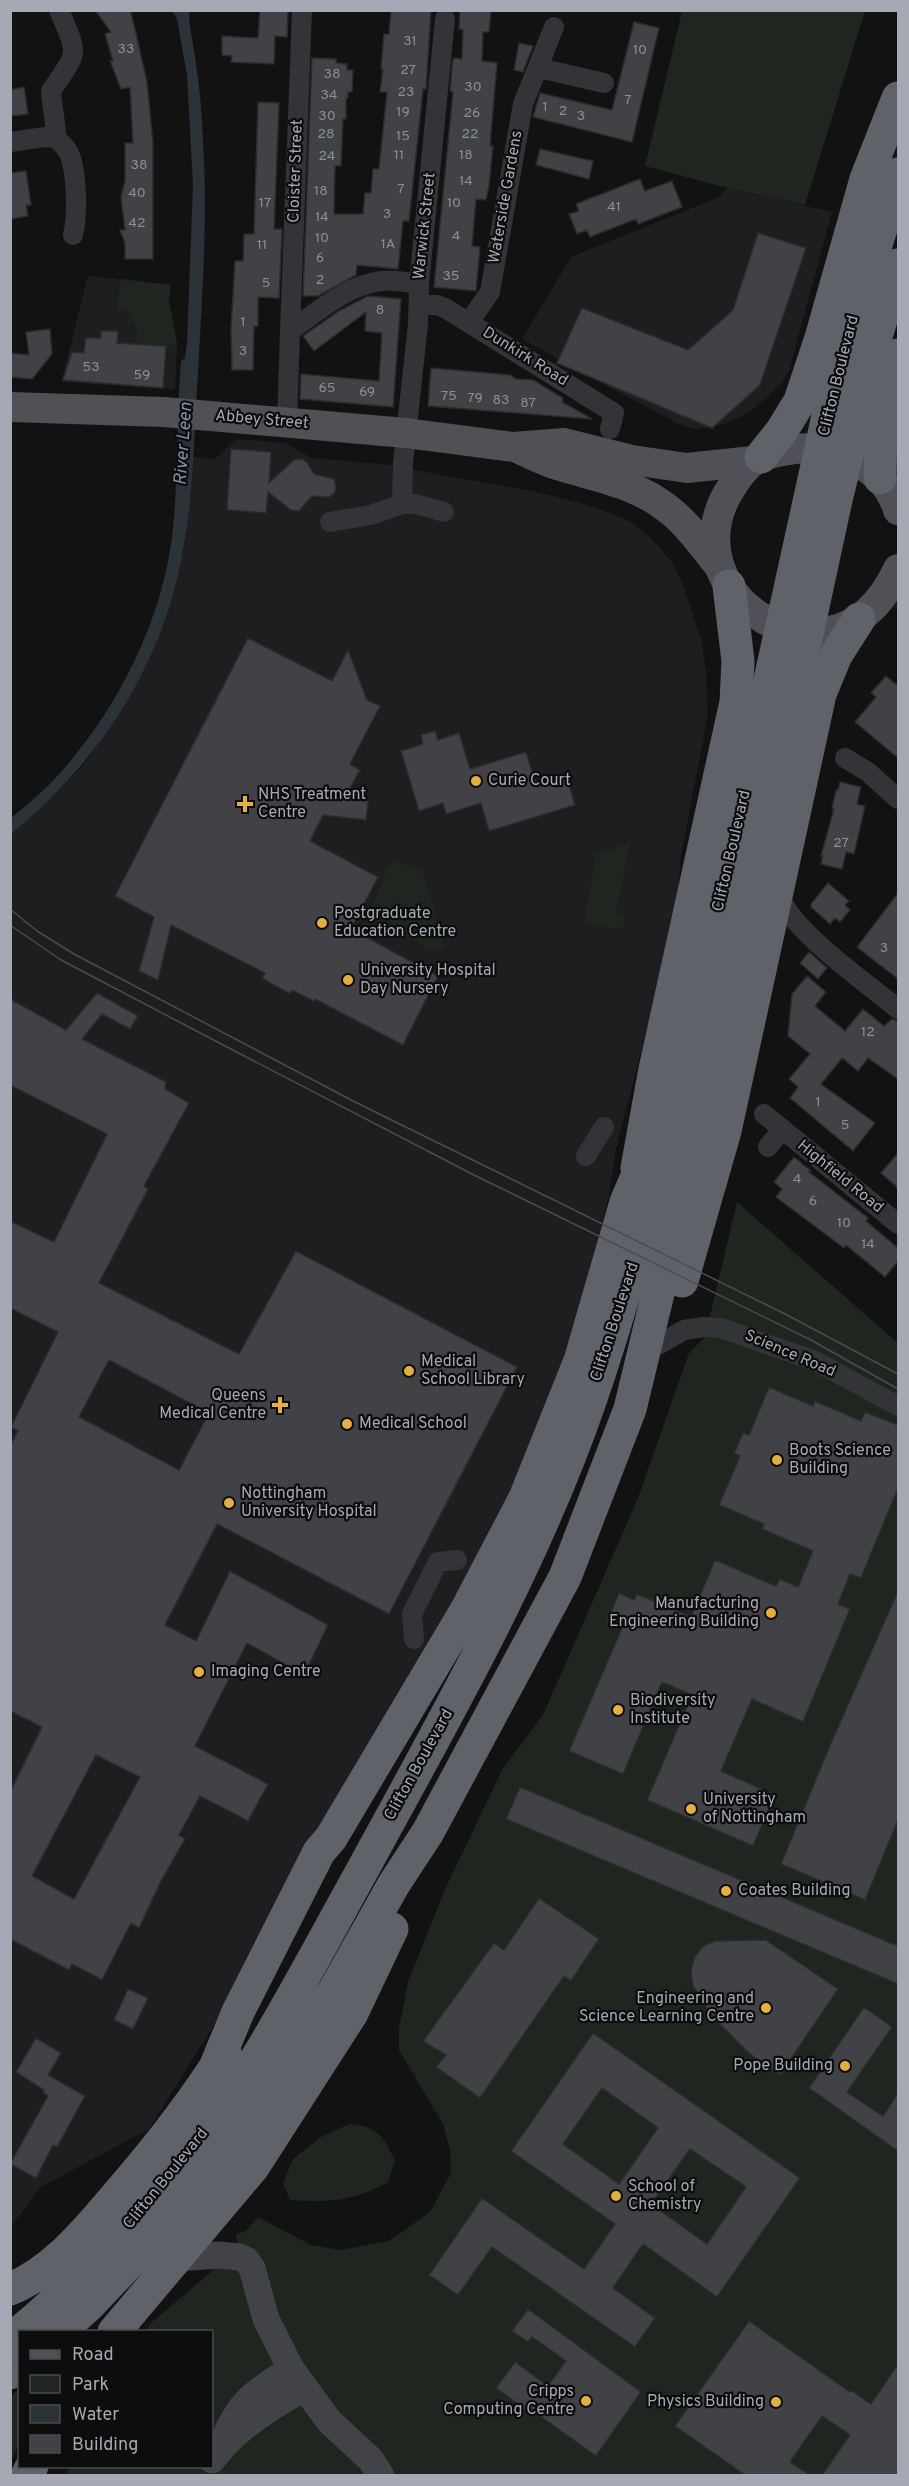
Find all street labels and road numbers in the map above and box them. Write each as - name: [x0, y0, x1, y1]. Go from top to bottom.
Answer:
- street label: Cloister Street: [284, 119, 308, 223]
- street label: Waterside Gardens: [484, 129, 528, 265]
- street label: Warwick Street: [409, 171, 441, 281]
- street label: Clifton Boulevard: [814, 313, 864, 439]
- street label: Dunkirk Road: [479, 323, 571, 391]
- street label: Abbey Street: [214, 406, 310, 434]
- street label: Clifton Boulevard: [708, 788, 756, 914]
- street label: Highfield Road: [793, 1136, 887, 1218]
- street label: Clifton Boulevard: [586, 1260, 644, 1384]
- street label: Science Road: [741, 1326, 839, 1382]
- street label: Clifton Boulevard: [380, 1706, 458, 1824]
- street label: Clifton Boulevard: [119, 2125, 213, 2233]

